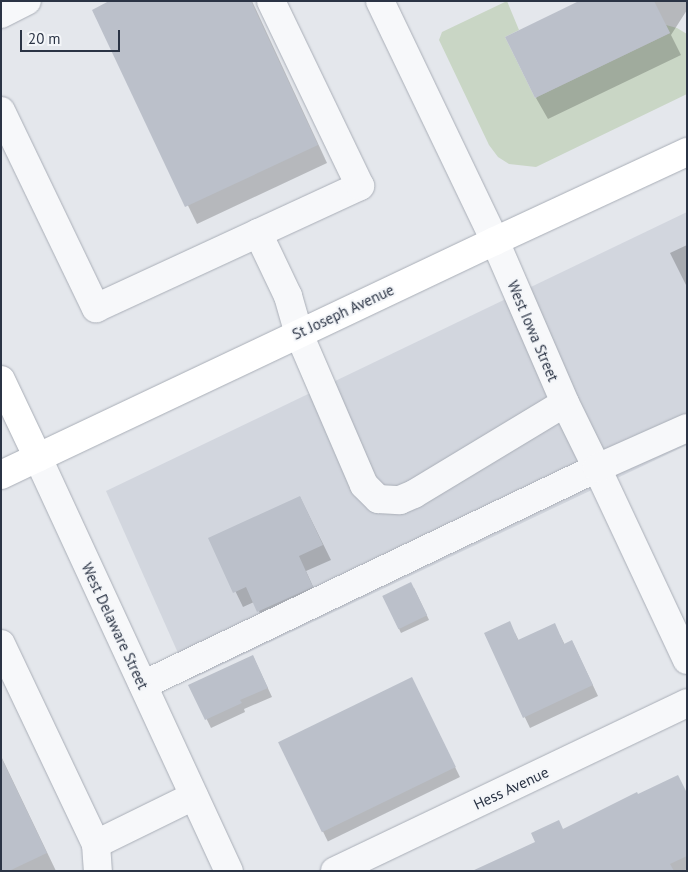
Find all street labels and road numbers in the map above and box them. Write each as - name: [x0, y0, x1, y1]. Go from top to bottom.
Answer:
- street label: West Iowa Street: [504, 278, 562, 384]
- street label: St Joseph Avenue: [289, 280, 397, 344]
- street label: West Delaware Street: [78, 560, 152, 692]
- street label: Hess Avenue: [470, 763, 552, 813]

